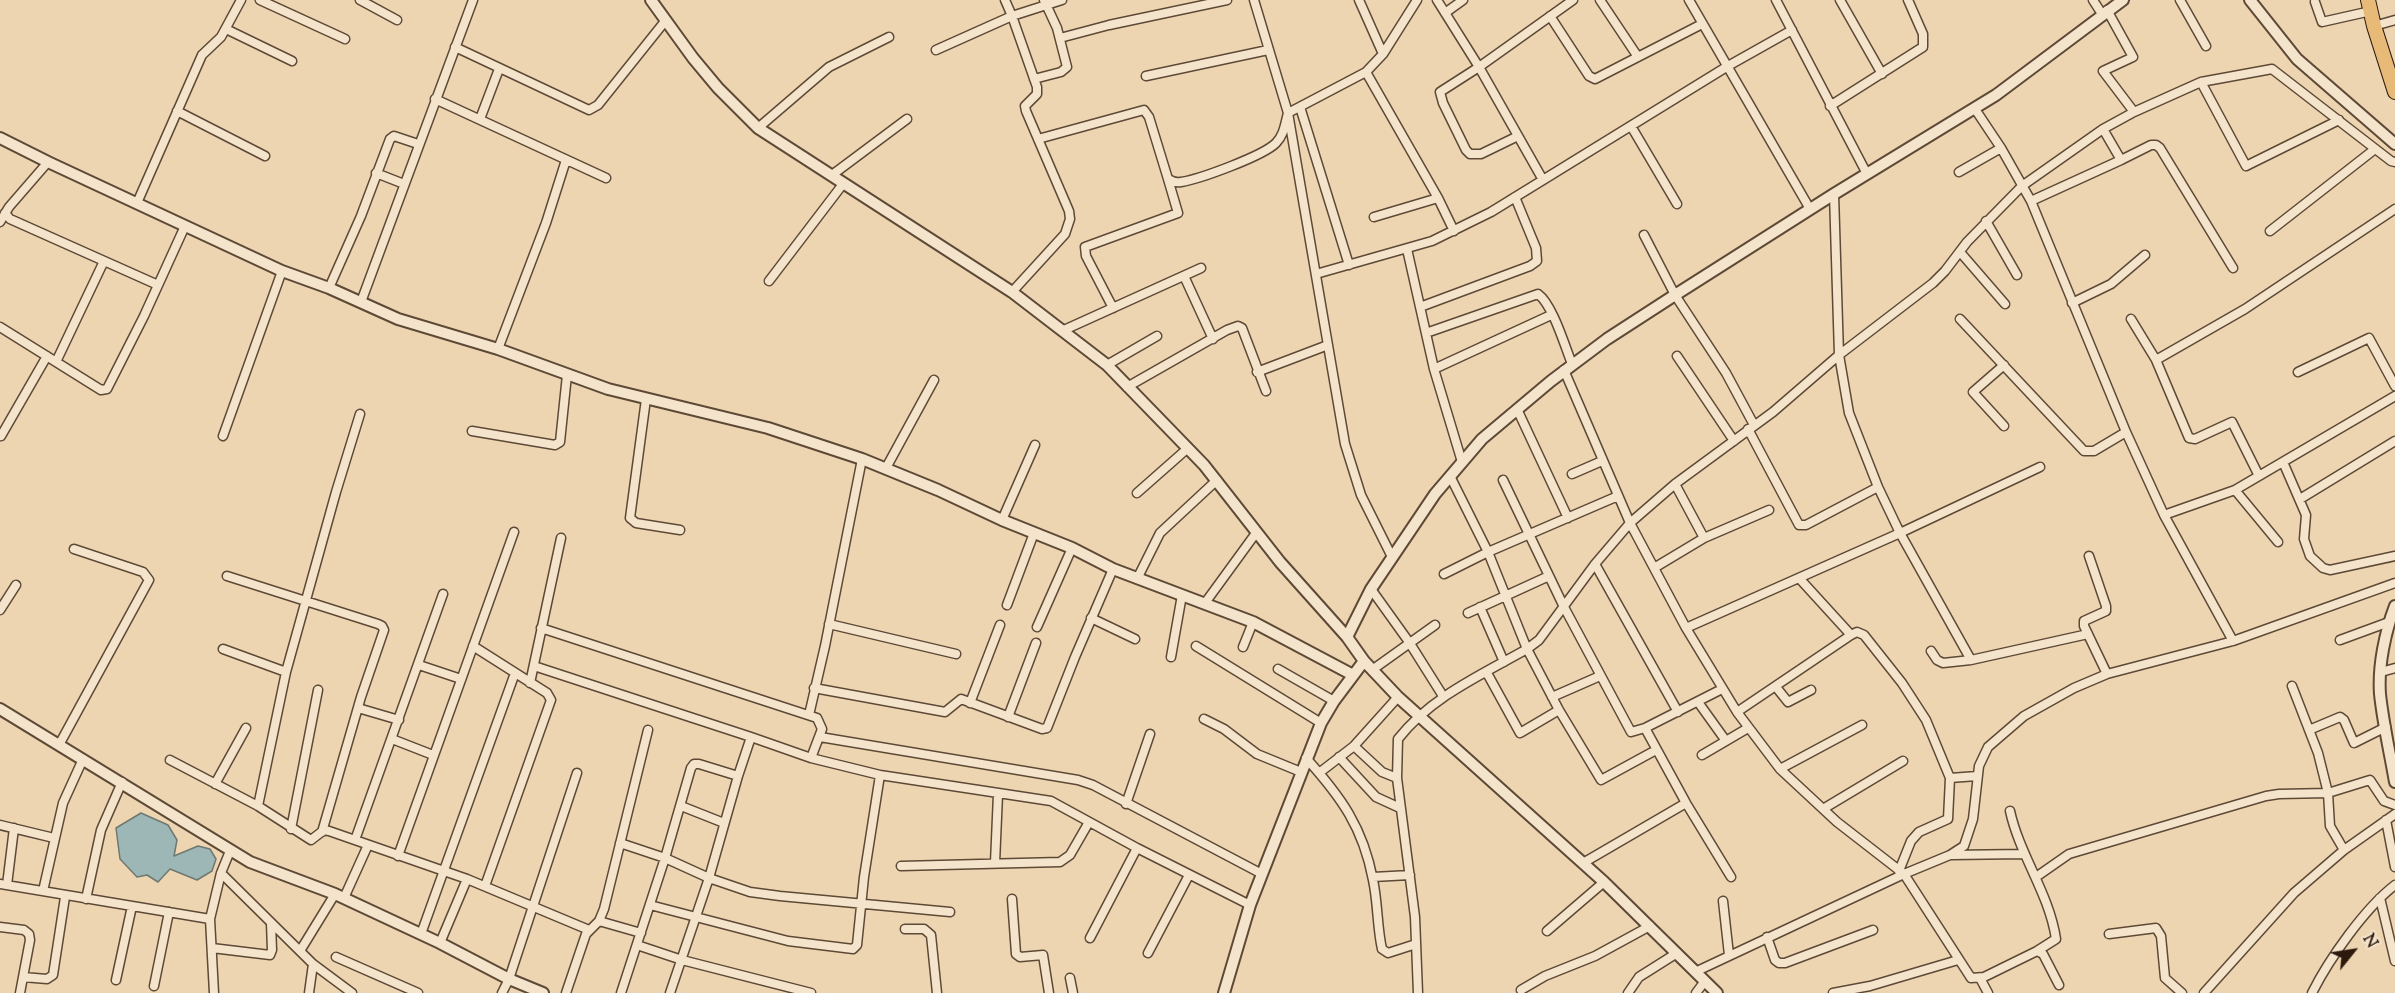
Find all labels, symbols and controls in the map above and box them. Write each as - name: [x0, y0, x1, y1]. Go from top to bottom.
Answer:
- north arrow: [2323, 921, 2383, 981]
- text: N: [2356, 930, 2382, 953]

